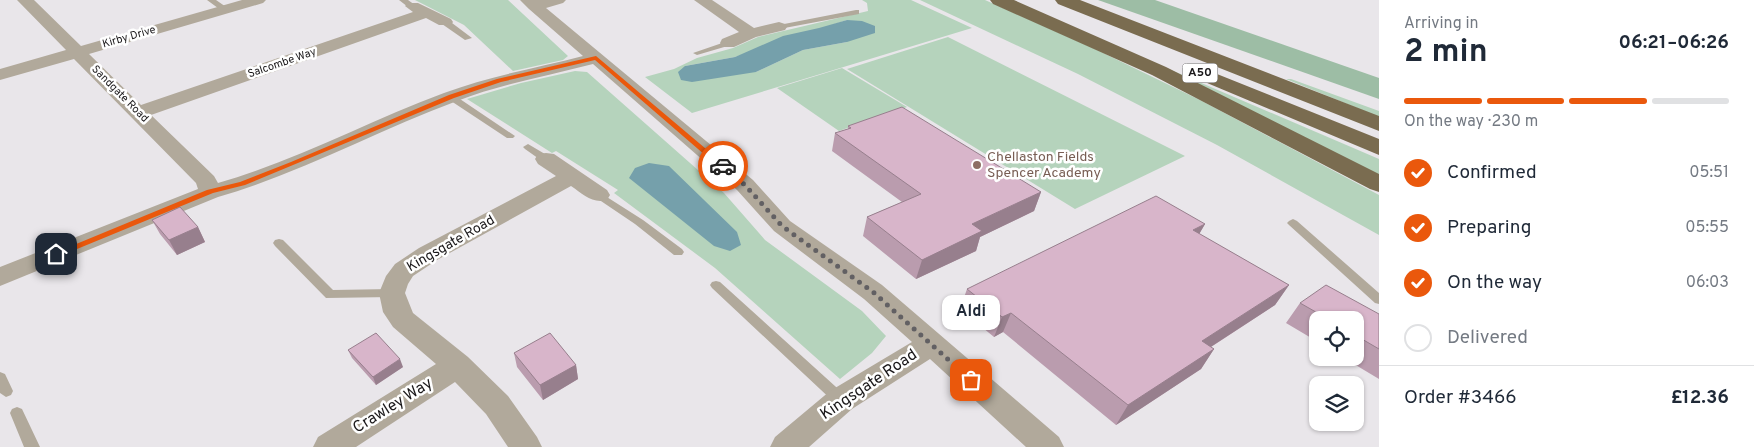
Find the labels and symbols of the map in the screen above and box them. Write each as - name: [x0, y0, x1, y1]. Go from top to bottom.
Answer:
- street label: Kirby Drive: [101, 23, 157, 51]
- street label: Salcombe Way: [246, 45, 318, 81]
- street label: Sandgate Road: [89, 63, 151, 125]
- road number: A50: [1182, 64, 1218, 82]
- courier: [698, 141, 748, 191]
- place label: Chellaston Fields Spencer Academy: [987, 149, 1101, 182]
- marker: Chellaston Fields Spencer Academy: [971, 159, 983, 171]
- street label: Kingsgate Road: [404, 212, 498, 276]
- pin: [35, 233, 77, 275]
- callout: Aldi: [942, 295, 1000, 330]
- street label: Kingsgate Road: [817, 345, 921, 425]
- pin: [950, 359, 992, 401]
- street label: Crawley Way: [349, 374, 437, 438]

